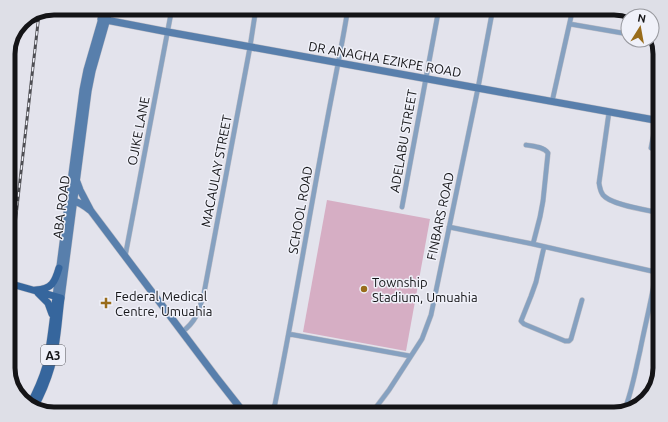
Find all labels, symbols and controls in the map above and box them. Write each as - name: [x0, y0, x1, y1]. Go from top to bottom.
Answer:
- north arrow: [620, 8, 660, 48]
- text: N: [637, 12, 647, 25]
- street label: DR ANAGHA EZIKPE ROAD: [307, 39, 463, 79]
- street label: ADELABU STREET: [387, 88, 419, 194]
- street label: OJIKE LANE: [124, 95, 152, 167]
- street label: MACAULAY STREET: [198, 114, 234, 228]
- street label: SCHOOL ROAD: [285, 165, 315, 255]
- street label: FINBARS ROAD: [424, 171, 456, 261]
- street label: ABA ROAD: [50, 174, 72, 240]
- place label: Township Stadium, Umuahia: [372, 275, 478, 305]
- marker: Township Stadium, Umuahia: [359, 284, 369, 294]
- place label: Federal Medical Centre, Umuahia: [115, 289, 212, 319]
- marker: Federal Medical Centre, Umuahia: [100, 297, 112, 309]
- road number: A3: [41, 345, 65, 365]

